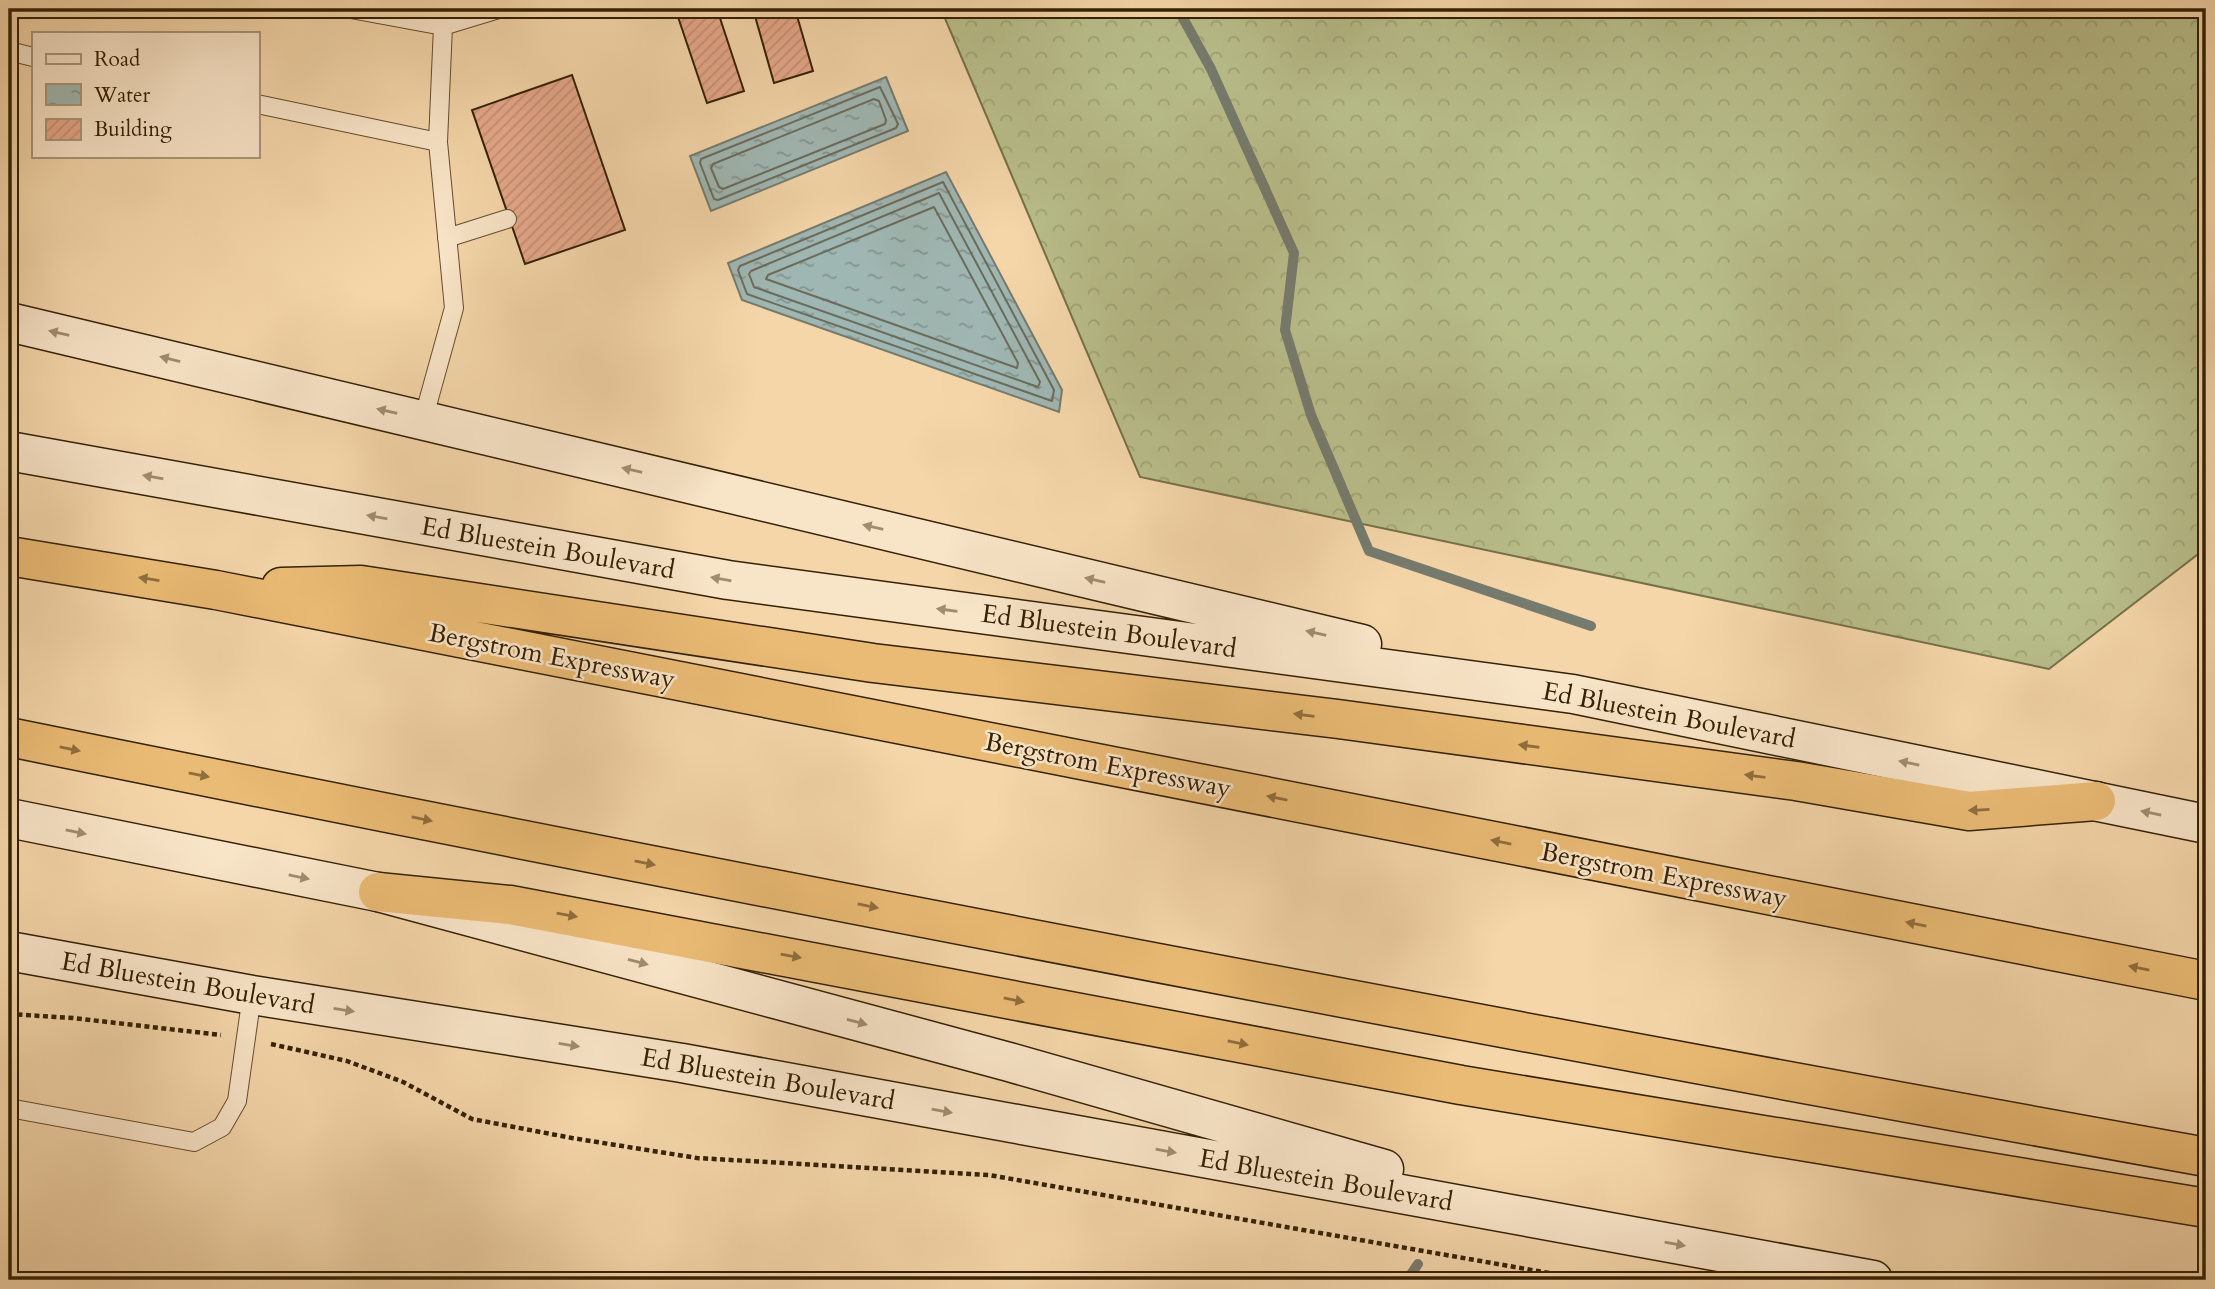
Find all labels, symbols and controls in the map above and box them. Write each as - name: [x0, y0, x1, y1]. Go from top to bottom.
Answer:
- legend: [32, 32, 259, 158]
- text: Road: [94, 45, 140, 74]
- text: Water: [93, 81, 150, 110]
- text: Building: [94, 115, 172, 144]
- one-way arrow: [48, 327, 70, 338]
- one-way arrow: [159, 353, 181, 364]
- one-way arrow: [375, 405, 397, 416]
- one-way arrow: [621, 464, 643, 475]
- one-way arrow: [142, 471, 164, 482]
- street label: Ed Bluestein Boulevard: [418, 508, 678, 588]
- one-way arrow: [366, 511, 388, 522]
- one-way arrow: [862, 521, 884, 532]
- one-way arrow: [138, 573, 160, 584]
- one-way arrow: [710, 573, 732, 584]
- one-way arrow: [1083, 574, 1105, 585]
- street label: Ed Bluestein Boulevard: [979, 596, 1239, 666]
- one-way arrow: [936, 604, 958, 615]
- street label: Bergstrom Expressway: [426, 615, 678, 697]
- one-way arrow: [1305, 627, 1327, 638]
- street label: Ed Bluestein Boulevard: [1539, 673, 1799, 757]
- one-way arrow: [1292, 709, 1314, 720]
- street label: Bergstrom Expressway: [982, 724, 1234, 806]
- one-way arrow: [1518, 740, 1540, 751]
- one-way arrow: [59, 744, 81, 755]
- one-way arrow: [1898, 757, 1920, 768]
- one-way arrow: [188, 769, 210, 780]
- one-way arrow: [1743, 770, 1765, 781]
- one-way arrow: [1266, 793, 1288, 804]
- one-way arrow: [1968, 805, 1990, 816]
- one-way arrow: [2140, 807, 2162, 818]
- one-way arrow: [411, 814, 433, 825]
- one-way arrow: [65, 826, 87, 837]
- street label: Bergstrom Expressway: [1538, 834, 1790, 916]
- one-way arrow: [1489, 837, 1511, 848]
- one-way arrow: [634, 857, 656, 868]
- one-way arrow: [288, 872, 310, 883]
- one-way arrow: [857, 901, 879, 912]
- one-way arrow: [556, 910, 578, 921]
- one-way arrow: [1905, 918, 1927, 929]
- street label: Ed Bluestein Boulevard: [58, 943, 318, 1023]
- one-way arrow: [780, 951, 802, 962]
- one-way arrow: [627, 957, 649, 968]
- one-way arrow: [2128, 962, 2150, 973]
- one-way arrow: [1003, 995, 1025, 1006]
- one-way arrow: [333, 1005, 355, 1016]
- one-way arrow: [847, 1017, 868, 1027]
- one-way arrow: [1227, 1038, 1249, 1049]
- street label: Ed Bluestein Boulevard: [638, 1039, 898, 1119]
- one-way arrow: [558, 1040, 580, 1051]
- one-way arrow: [931, 1105, 953, 1116]
- street label: Ed Bluestein Boulevard: [1196, 1140, 1456, 1220]
- one-way arrow: [1155, 1146, 1177, 1157]
- one-way arrow: [1665, 1239, 1687, 1250]

